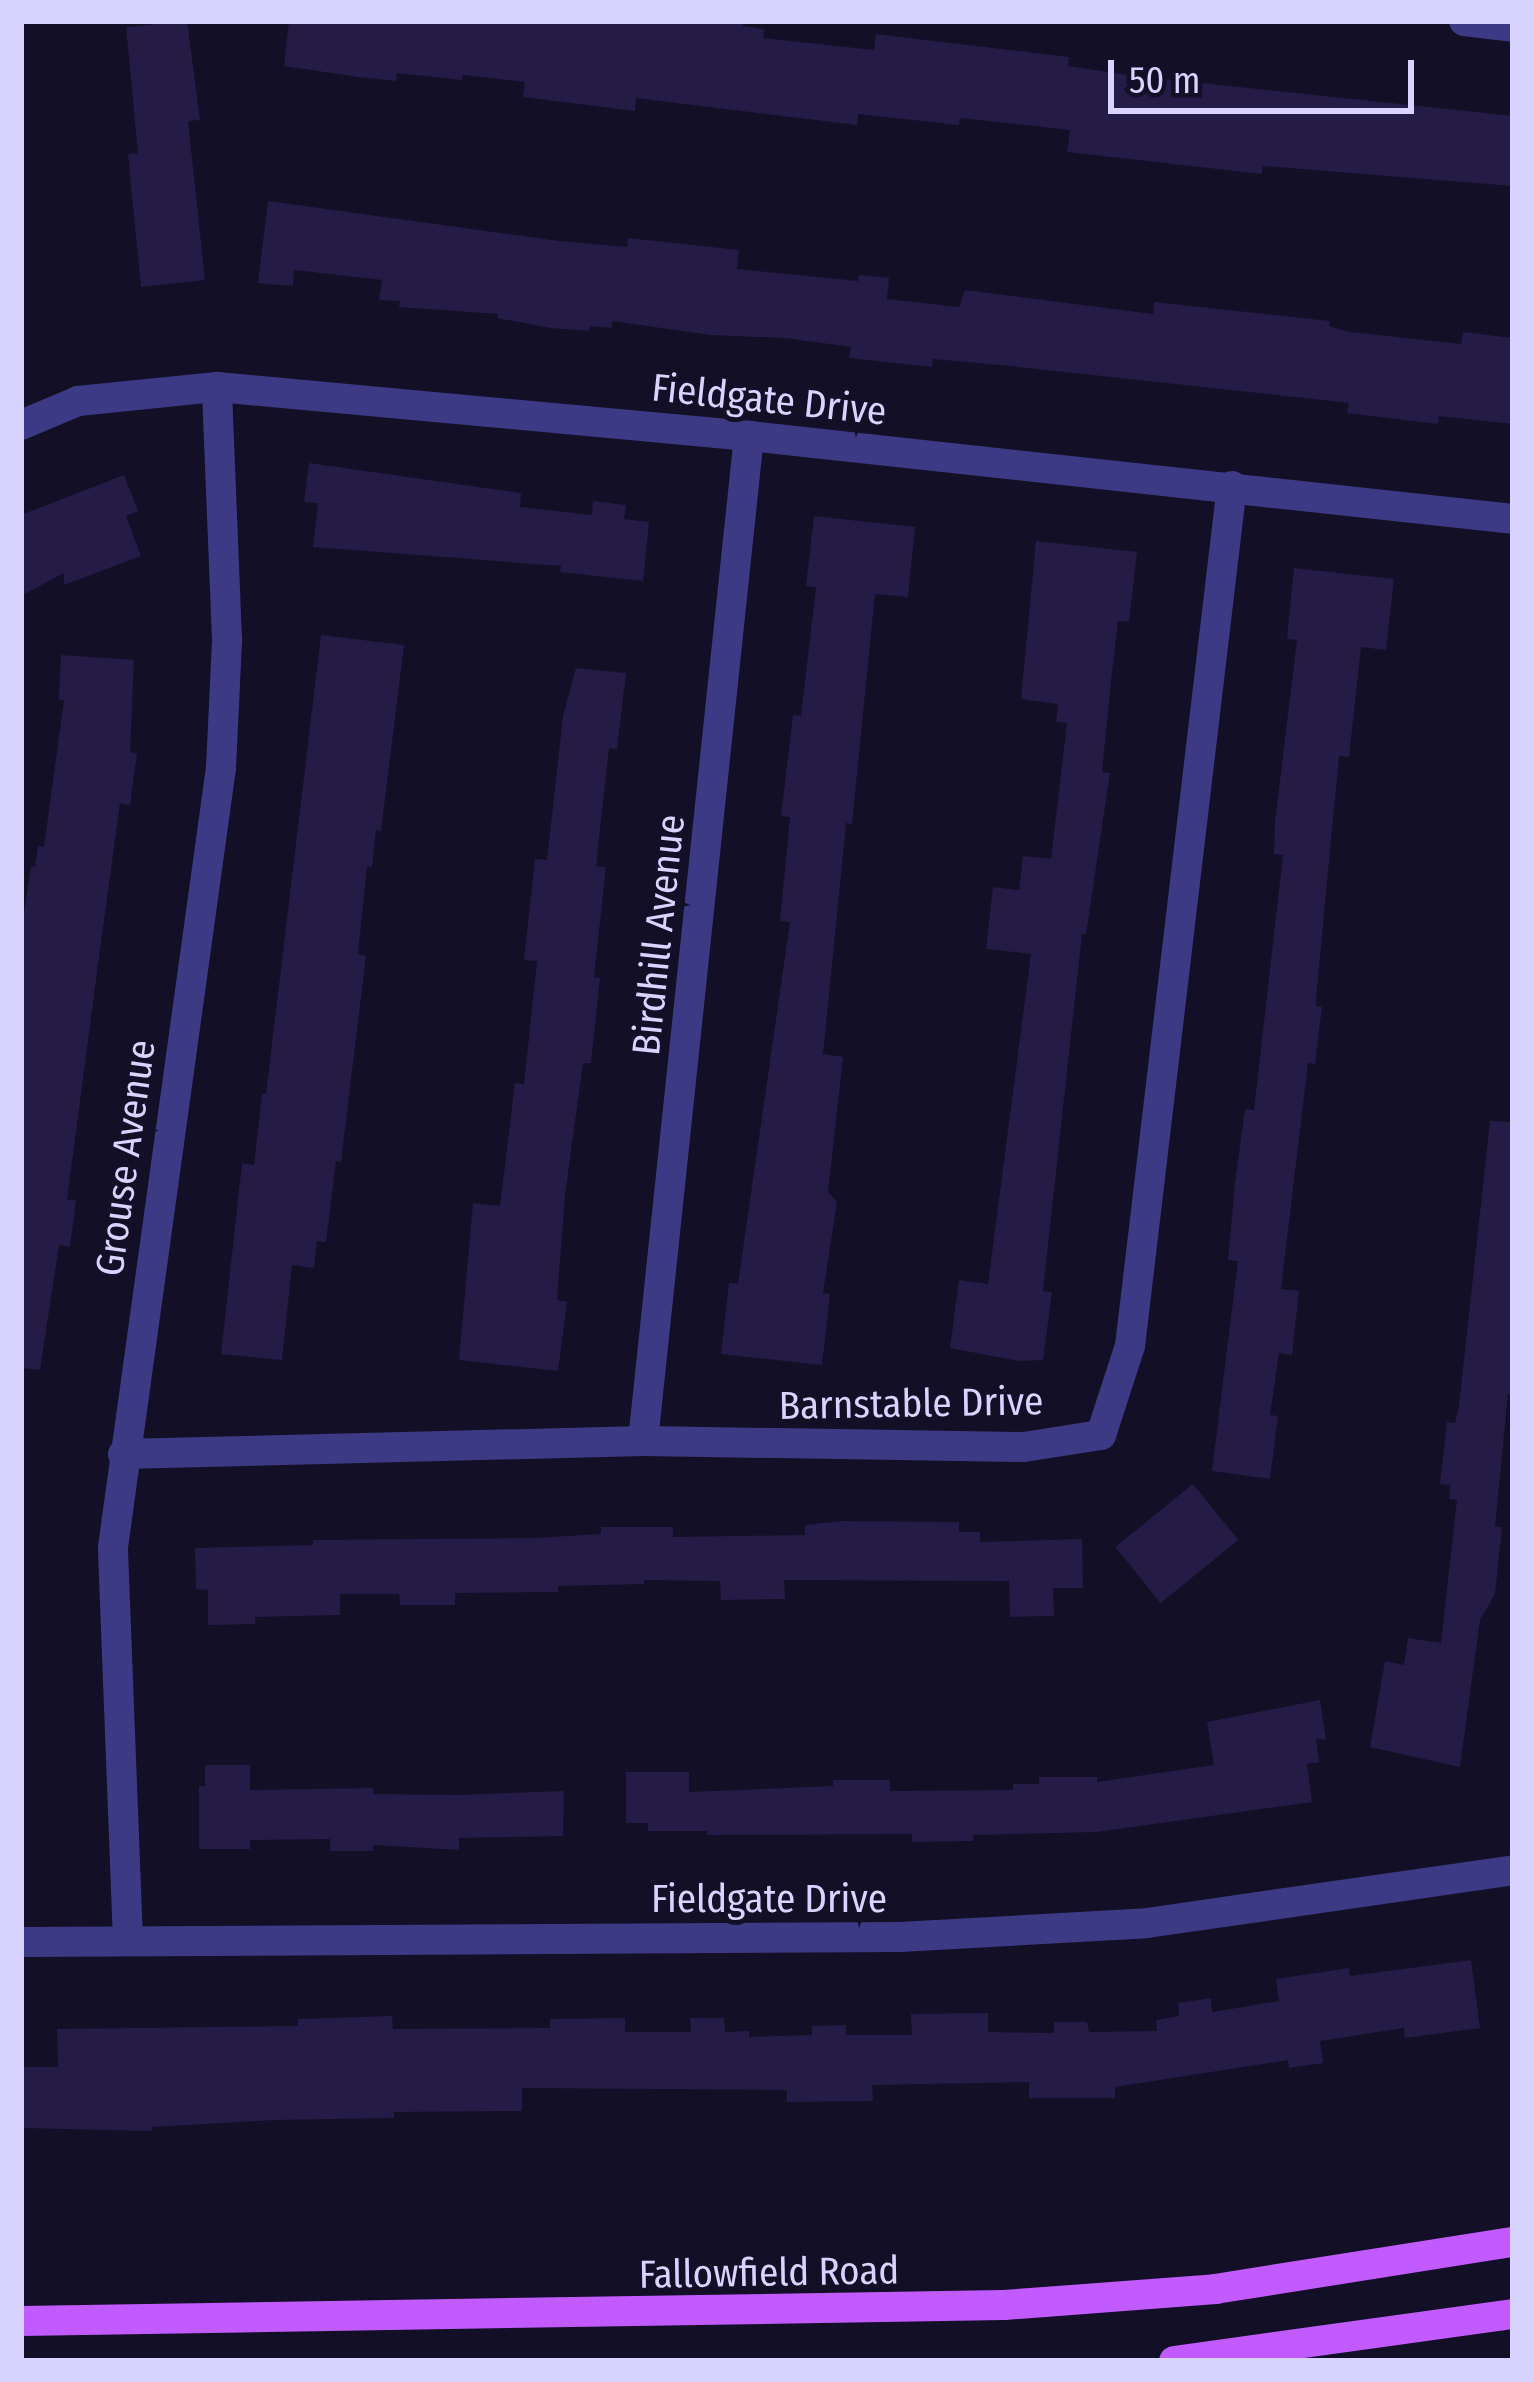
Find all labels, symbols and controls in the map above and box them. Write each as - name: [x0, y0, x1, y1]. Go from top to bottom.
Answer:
- scale bar: [1114, 36, 1420, 110]
- text: 50 m: [1129, 59, 1200, 103]
- street label: Fieldgate Drive: [649, 364, 889, 436]
- street label: Birdhill Avenue: [623, 812, 695, 1058]
- street label: Grouse Avenue: [86, 1037, 166, 1279]
- street label: Barnstable Drive: [778, 1378, 1044, 1430]
- street label: Fieldgate Drive: [651, 1876, 887, 1922]
- street label: Fallowfield Road: [638, 2247, 900, 2299]

